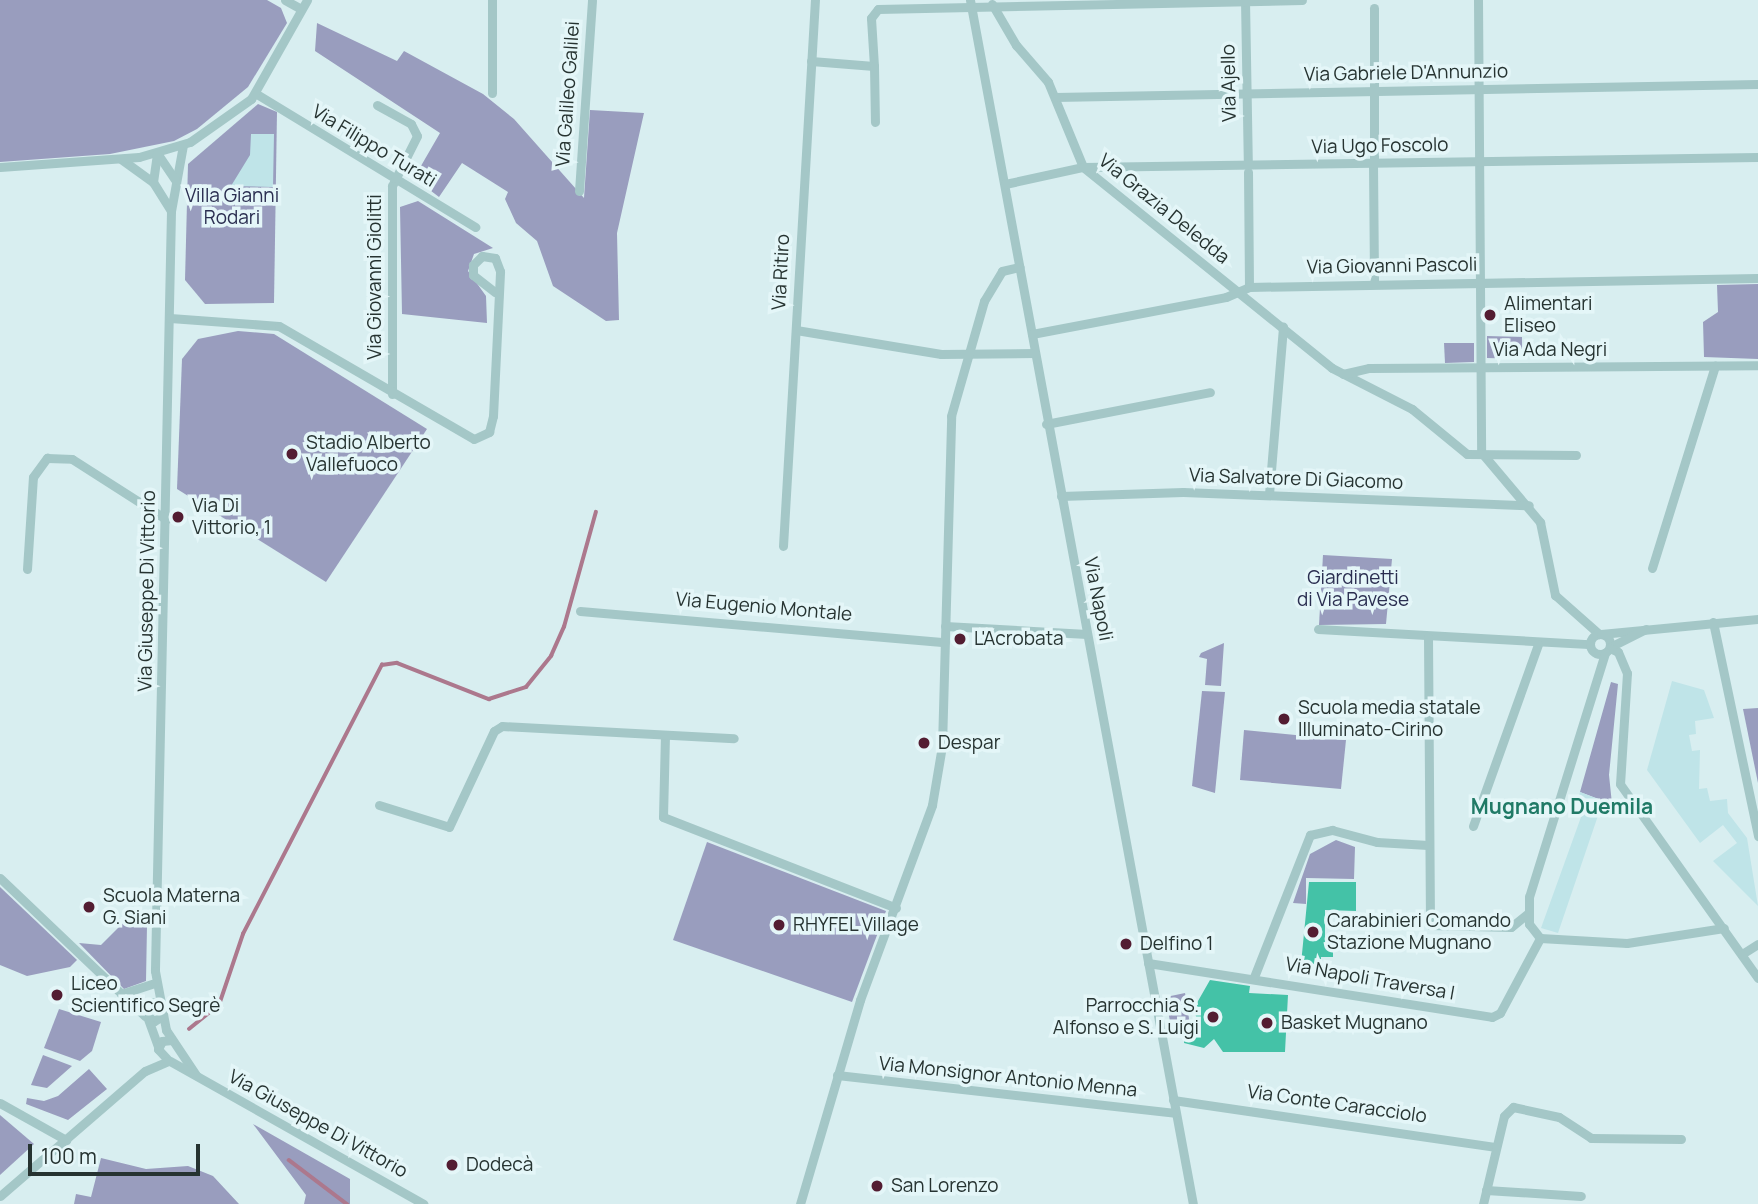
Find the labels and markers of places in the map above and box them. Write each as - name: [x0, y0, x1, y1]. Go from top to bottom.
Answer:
- place label: Alimentari Eliseo: [1504, 293, 1593, 337]
- marker: Alimentari Eliseo: [1482, 307, 1498, 323]
- place label: Stadio Alberto Vallefuoco: [306, 432, 431, 476]
- marker: Stadio Alberto Vallefuoco: [284, 446, 300, 462]
- place label: Via Di Vittorio, 1: [192, 495, 271, 539]
- marker: Via Di Vittorio, 1: [170, 509, 186, 525]
- place label: L'Acrobata: [974, 628, 1064, 650]
- marker: L'Acrobata: [952, 631, 968, 647]
- place label: Scuola media statale Illuminato-Cirino: [1298, 697, 1481, 741]
- marker: Scuola media statale Illuminato-Cirino: [1276, 711, 1292, 727]
- place label: Despar: [938, 732, 1000, 754]
- marker: Despar: [916, 735, 932, 751]
- place label: Scuola Materna G. Siani: [103, 885, 240, 929]
- marker: Scuola Materna G. Siani: [81, 899, 97, 915]
- place label: Carabinieri Comando Stazione Mugnano: [1327, 910, 1511, 954]
- place label: RHYFEL Village: [793, 914, 920, 936]
- marker: RHYFEL Village: [771, 917, 787, 933]
- marker: Carabinieri Comando Stazione Mugnano: [1305, 924, 1321, 940]
- place label: Delfino 1: [1140, 933, 1213, 955]
- marker: Delfino 1: [1118, 936, 1134, 952]
- place label: Liceo Scientifico Segrè: [71, 973, 220, 1017]
- marker: Liceo Scientifico Segrè: [49, 987, 65, 1003]
- place label: Parrocchia S. Alfonso e S. Luigi: [1053, 995, 1199, 1039]
- marker: Parrocchia S. Alfonso e S. Luigi: [1205, 1009, 1221, 1025]
- place label: Basket Mugnano: [1281, 1012, 1428, 1034]
- marker: Basket Mugnano: [1259, 1015, 1275, 1031]
- place label: Dodecà: [466, 1154, 533, 1176]
- marker: Dodecà: [444, 1157, 460, 1173]
- place label: San Lorenzo: [891, 1175, 999, 1197]
- marker: San Lorenzo: [869, 1178, 885, 1194]

